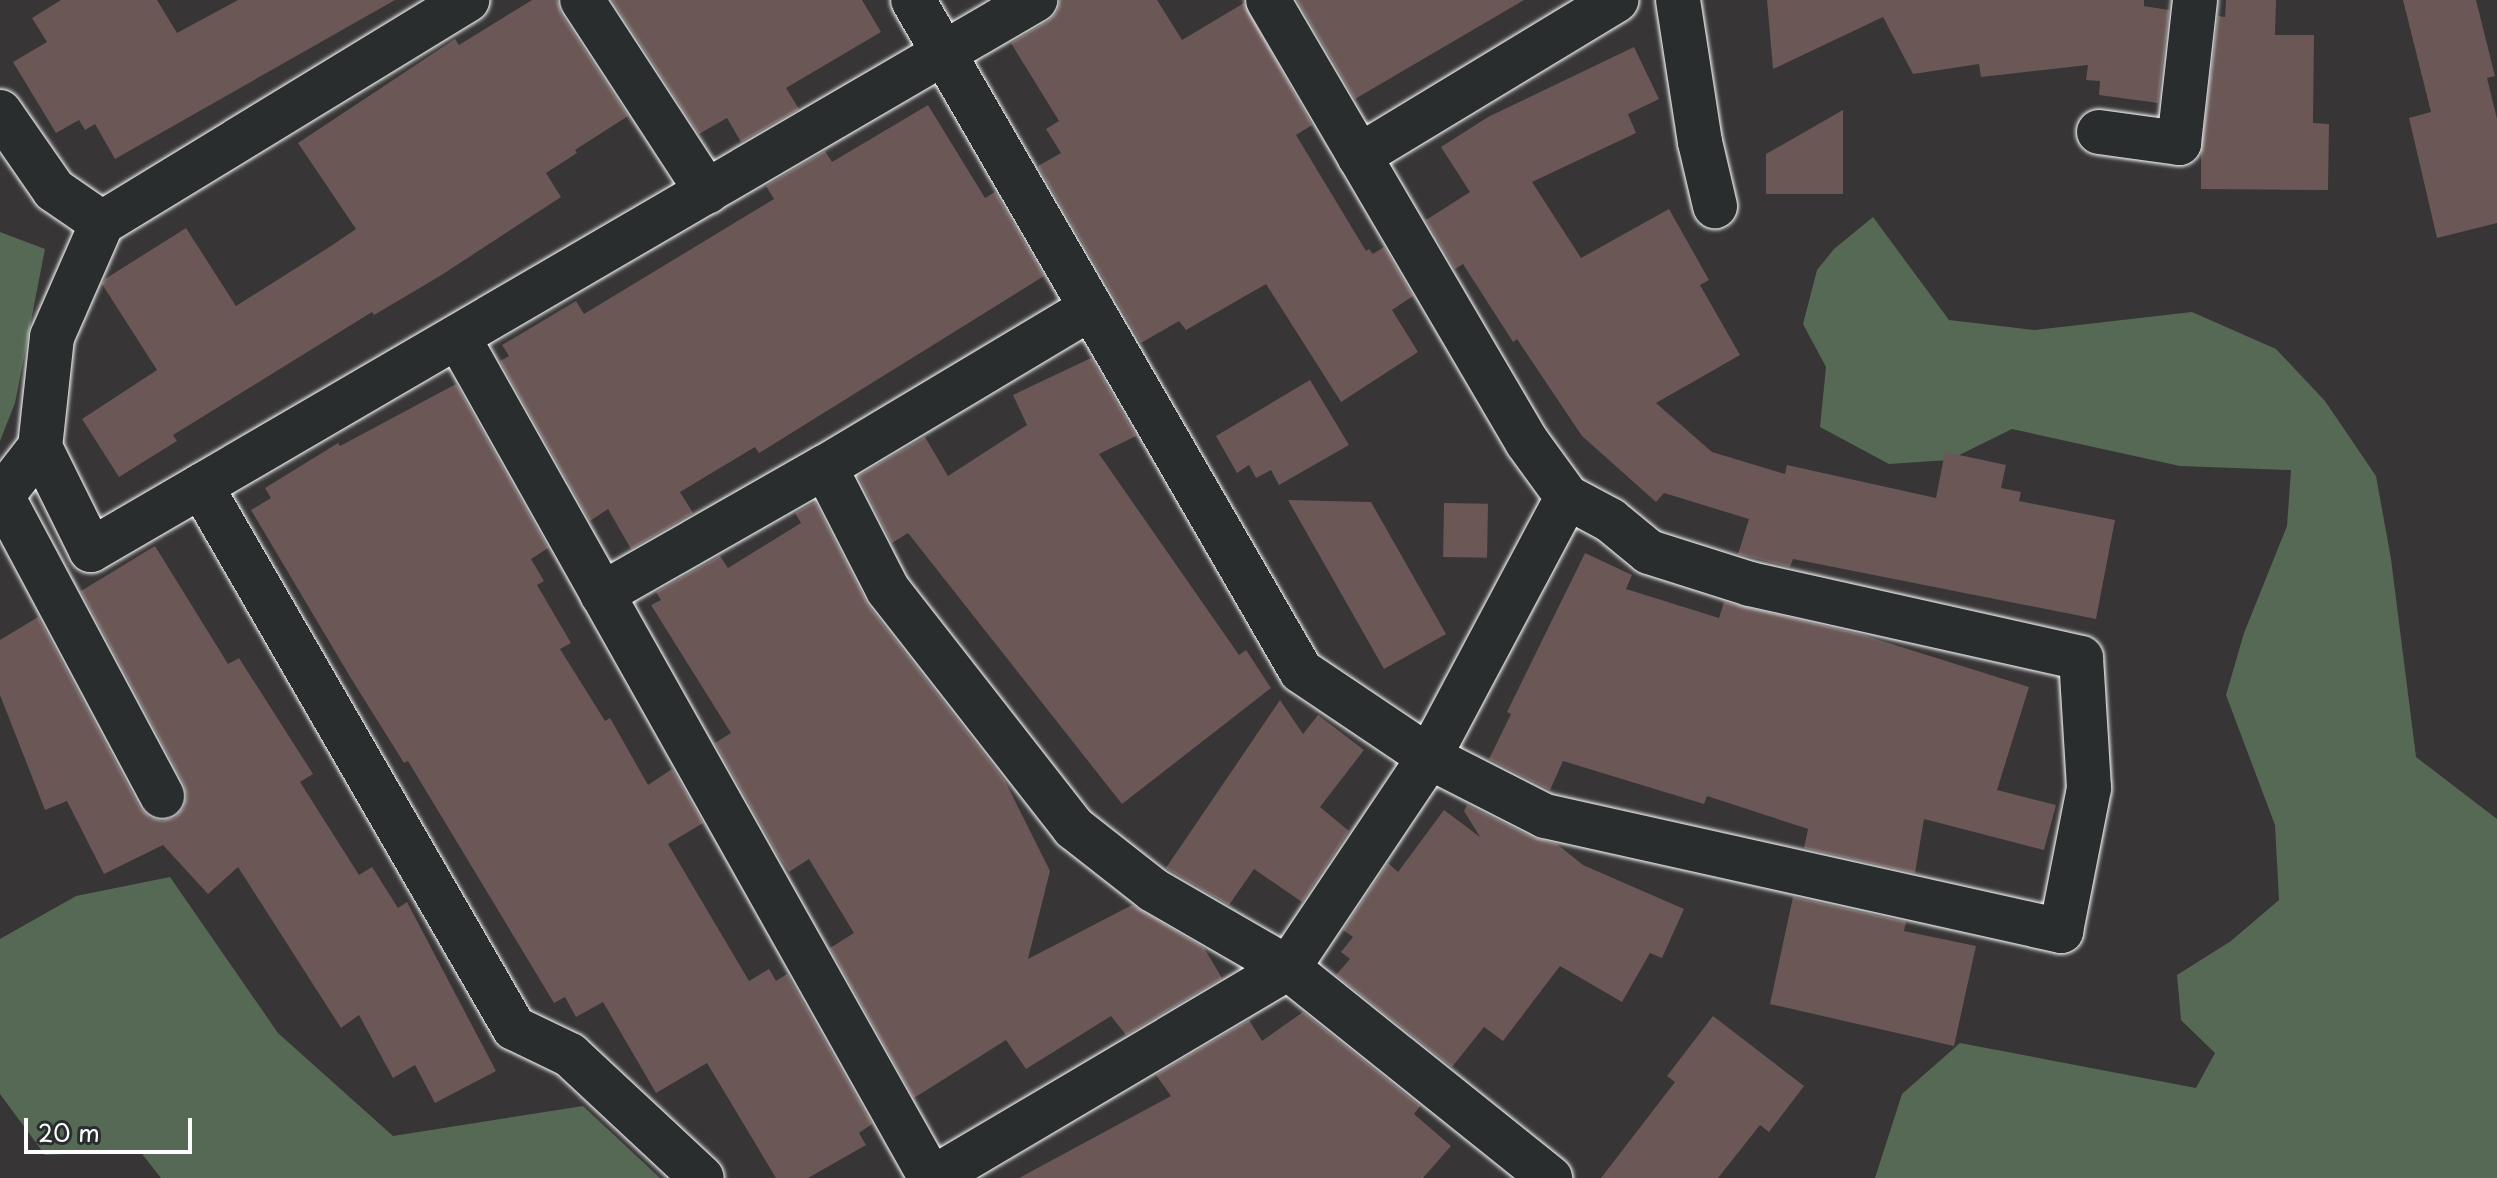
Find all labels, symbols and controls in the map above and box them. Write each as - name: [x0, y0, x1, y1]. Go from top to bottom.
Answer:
- scale bar: [28, 1102, 196, 1152]
- text: 20 m: [38, 1114, 100, 1150]

